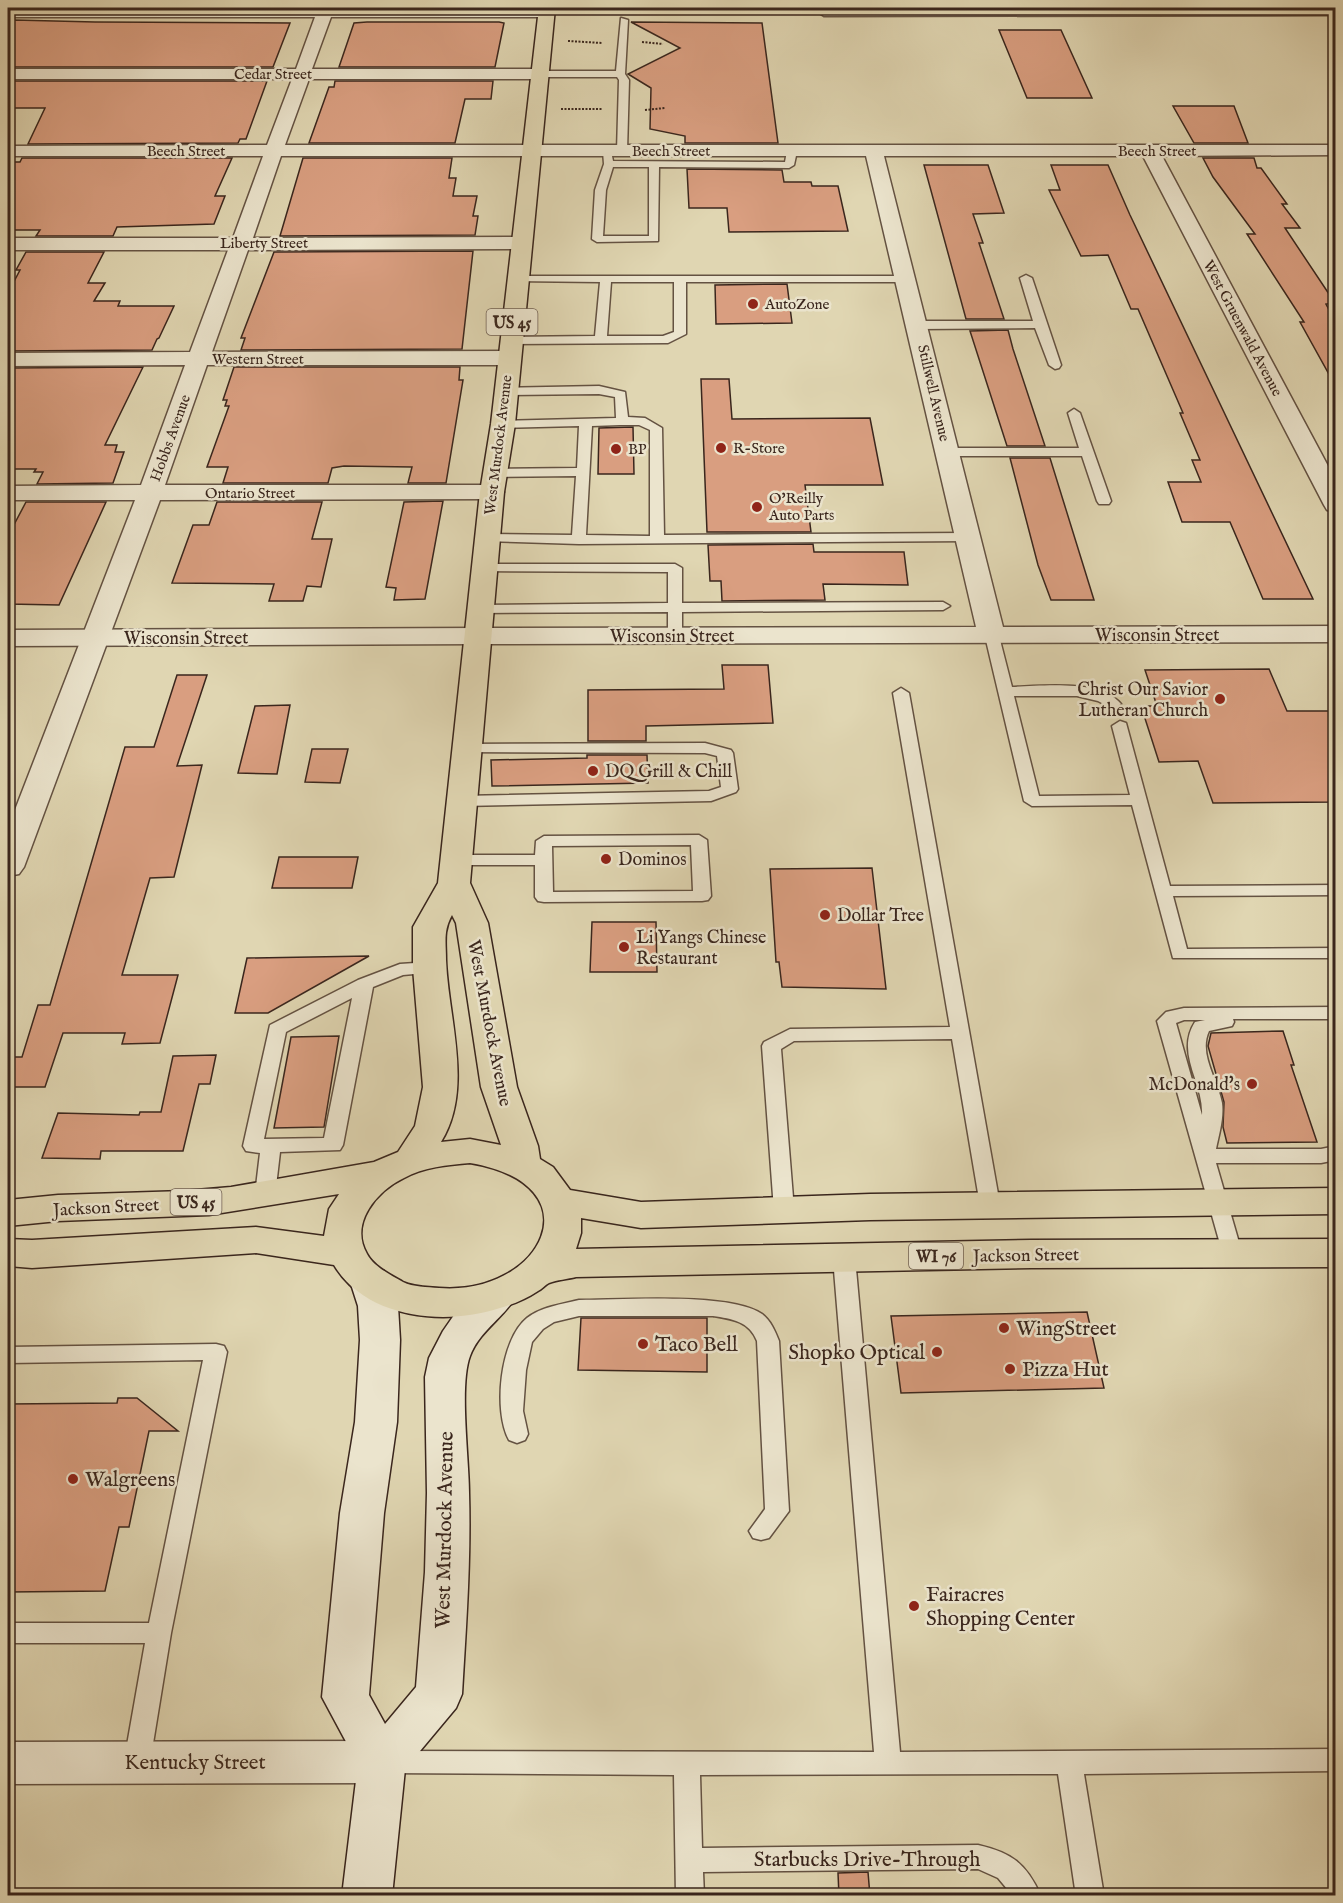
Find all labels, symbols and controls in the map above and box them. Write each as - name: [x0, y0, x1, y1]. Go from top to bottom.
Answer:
- street label: Cedar Street: [234, 65, 312, 84]
- street label: Beech Street: [147, 142, 225, 161]
- street label: Beech Street: [632, 142, 710, 161]
- street label: Beech Street: [1118, 142, 1196, 161]
- street label: Liberty Street: [220, 234, 308, 253]
- street label: West Gruenwald Avenue: [1199, 257, 1287, 400]
- place label: AutoZone: [764, 295, 830, 314]
- marker: AutoZone: [746, 297, 760, 311]
- road number: US 45: [486, 309, 538, 335]
- street label: Stillwell Avenue: [913, 343, 954, 443]
- street label: Western Street: [212, 350, 304, 369]
- street label: West Murdock Avenue: [480, 374, 517, 516]
- street label: Hobbs Avenue: [146, 392, 195, 484]
- place label: R-Store: [733, 439, 785, 458]
- place label: BP: [628, 440, 647, 459]
- marker: R-Store: [714, 441, 728, 455]
- marker: BP: [609, 442, 623, 456]
- street label: Ontario Street: [205, 484, 295, 503]
- place label: O'Reilly Auto Parts: [768, 489, 834, 525]
- marker: O'Reilly Auto Parts: [750, 500, 764, 514]
- street label: Wisconsin Street: [1095, 625, 1219, 648]
- street label: Wisconsin Street: [610, 626, 734, 649]
- street label: Wisconsin Street: [124, 628, 248, 651]
- place label: Christ Our Savior Lutheran Church: [1077, 679, 1208, 723]
- marker: Christ Our Savior Lutheran Church: [1213, 692, 1227, 706]
- place label: DQ Grill & Chill: [605, 761, 732, 784]
- marker: DQ Grill & Chill: [586, 764, 600, 778]
- place label: Dominos: [618, 849, 687, 872]
- marker: Dominos: [599, 852, 613, 866]
- place label: Dollar Tree: [837, 905, 924, 928]
- marker: Dollar Tree: [818, 908, 832, 922]
- place label: Li Yangs Chinese Restaurant: [636, 927, 766, 971]
- street label: West Murdock Avenue: [461, 938, 516, 1109]
- marker: Li Yangs Chinese Restaurant: [617, 940, 631, 954]
- place label: McDonald's: [1148, 1074, 1240, 1097]
- marker: McDonald's: [1245, 1077, 1259, 1091]
- road number: US 45: [170, 1189, 222, 1215]
- street label: Jackson Street: [50, 1194, 160, 1223]
- road number: WI 76: [909, 1243, 963, 1269]
- street label: Jackson Street: [971, 1244, 1079, 1269]
- place label: WingStreet: [1016, 1316, 1116, 1343]
- marker: WingStreet: [997, 1321, 1011, 1335]
- place label: Taco Bell: [655, 1332, 738, 1359]
- marker: Taco Bell: [636, 1337, 650, 1351]
- place label: Shopko Optical: [788, 1340, 925, 1367]
- marker: Shopko Optical: [930, 1345, 944, 1359]
- place label: Pizza Hut: [1022, 1357, 1109, 1384]
- marker: Pizza Hut: [1003, 1362, 1017, 1376]
- street label: West Murdock Avenue: [430, 1431, 461, 1629]
- place label: Walgreens: [85, 1467, 176, 1494]
- marker: Walgreens: [66, 1472, 80, 1486]
- place label: Fairacres Shopping Center: [926, 1582, 1075, 1633]
- marker: Fairacres Shopping Center: [907, 1599, 921, 1613]
- street label: Kentucky Street: [124, 1750, 266, 1777]
- street label: Starbucks Drive-Through: [754, 1847, 980, 1874]

